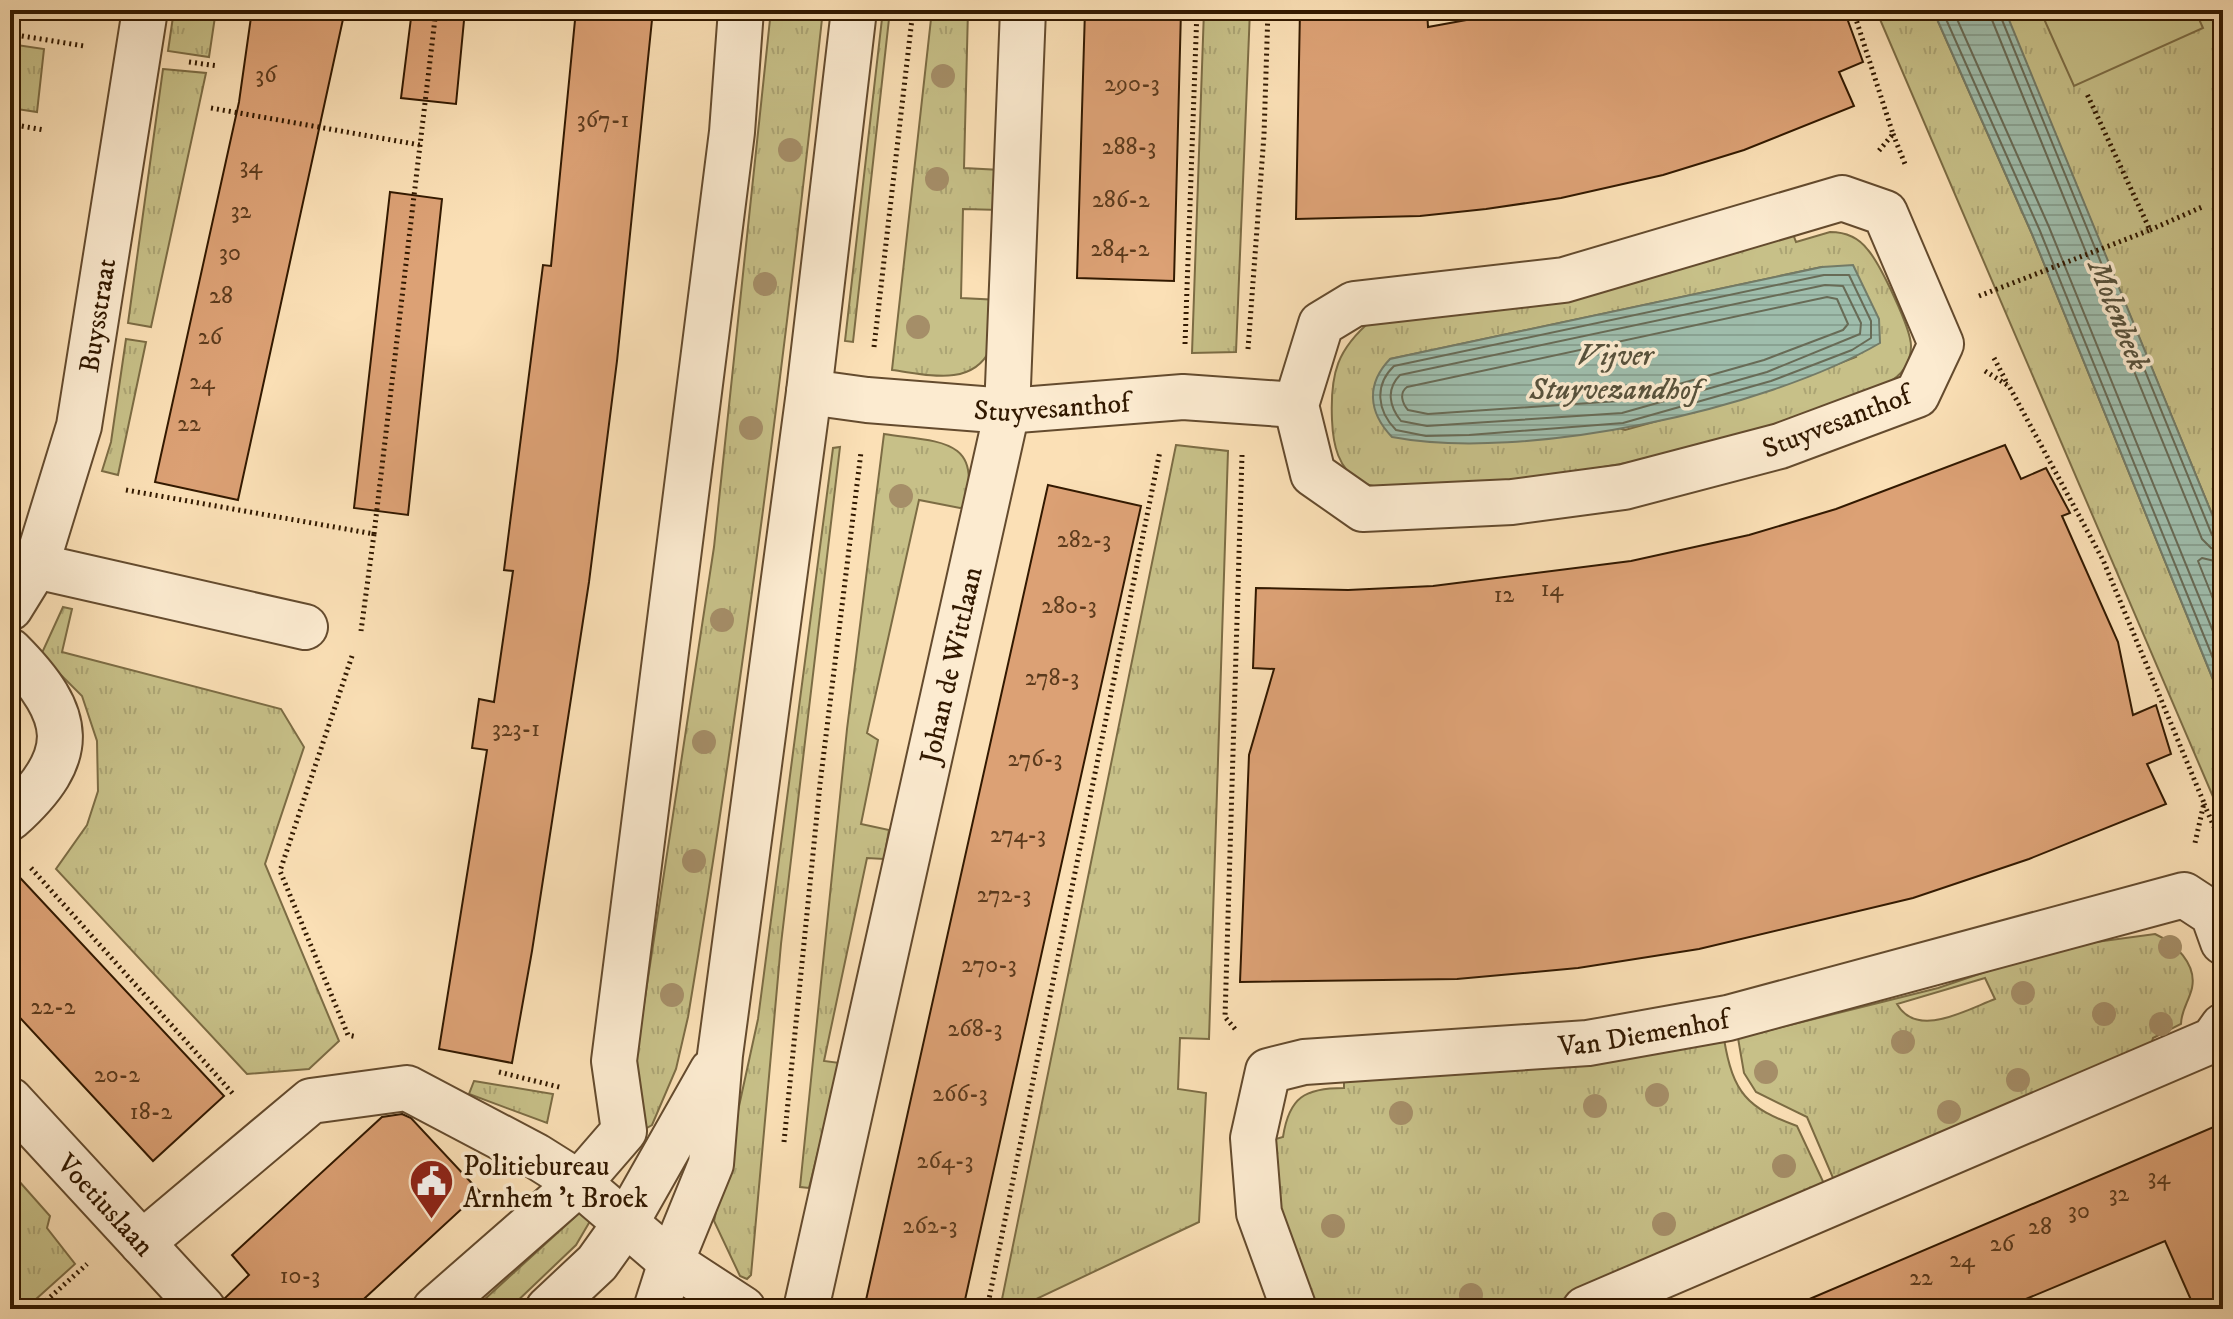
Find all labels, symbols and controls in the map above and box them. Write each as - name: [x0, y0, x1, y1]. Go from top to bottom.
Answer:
- house number: 36: [255, 60, 278, 90]
- house number: 290-3: [1104, 69, 1160, 99]
- house number: 367-1: [577, 105, 629, 135]
- house number: 288-3: [1102, 132, 1156, 162]
- house number: 34: [240, 151, 264, 181]
- house number: 286-2: [1092, 185, 1150, 215]
- house number: 32: [231, 196, 252, 226]
- house number: 284-2: [1090, 234, 1150, 264]
- house number: 30: [219, 238, 241, 268]
- water label: Molenbeek: [2078, 253, 2157, 377]
- street label: Buysstraat: [72, 256, 124, 375]
- house number: 28: [209, 281, 233, 311]
- house number: 26: [198, 322, 224, 352]
- water label: Vijver Stuyvezandhof: [1529, 338, 1708, 409]
- house number: 24: [189, 367, 216, 397]
- street label: Stuyvesanthof: [1757, 377, 1919, 467]
- street label: Stuyvesanthof: [973, 385, 1135, 430]
- house number: 22: [177, 409, 201, 439]
- house number: 282-3: [1057, 525, 1111, 555]
- street label: Johan de Wittlaan: [912, 563, 991, 770]
- house number: 14: [1541, 574, 1564, 604]
- house number: 12: [1494, 580, 1515, 610]
- house number: 280-3: [1041, 591, 1097, 621]
- house number: 278-3: [1025, 663, 1079, 693]
- house number: 323-1: [492, 714, 540, 744]
- house number: 276-3: [1008, 744, 1062, 774]
- house number: 274-3: [990, 820, 1046, 850]
- house number: 272-3: [977, 880, 1031, 910]
- house number: 270-3: [961, 950, 1017, 980]
- house number: 22-2: [30, 992, 76, 1022]
- street label: Van Diemenhof: [1556, 1001, 1736, 1064]
- house number: 268-3: [948, 1014, 1002, 1044]
- house number: 20-2: [94, 1060, 140, 1090]
- house number: 266-3: [932, 1079, 988, 1109]
- house number: 18-2: [130, 1097, 172, 1127]
- street label: Voetiuslaan: [49, 1146, 162, 1264]
- house number: 264-3: [917, 1146, 973, 1176]
- place label: Politiebureau Arnhem 't Broek: [463, 1149, 648, 1216]
- public building icon: Politiebureau Arnhem 't Broek: [408, 1157, 456, 1220]
- house number: 34: [2148, 1162, 2172, 1192]
- house number: 32: [2109, 1179, 2130, 1209]
- house number: 30: [2068, 1196, 2090, 1226]
- house number: 262-3: [903, 1211, 957, 1241]
- house number: 28: [2028, 1212, 2052, 1242]
- house number: 26: [1990, 1229, 2016, 1259]
- house number: 24: [1949, 1245, 1976, 1275]
- house number: 10-3: [280, 1261, 320, 1291]
- house number: 22: [1909, 1263, 1933, 1293]

